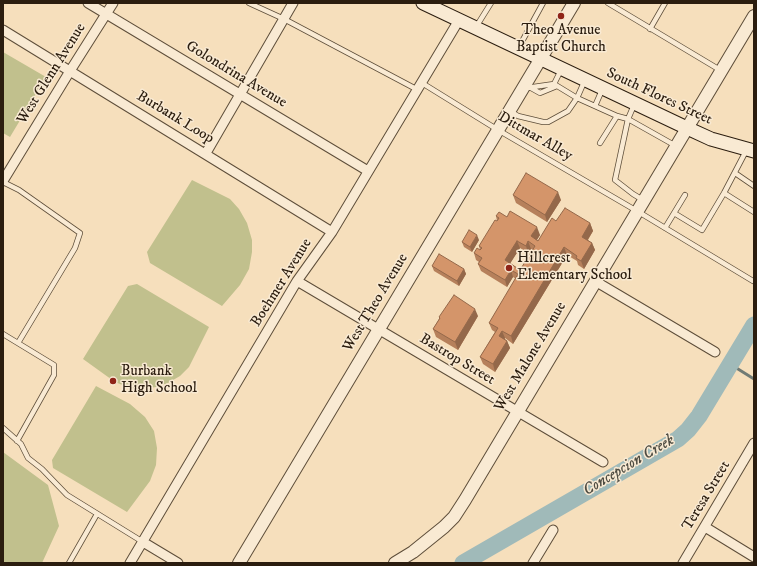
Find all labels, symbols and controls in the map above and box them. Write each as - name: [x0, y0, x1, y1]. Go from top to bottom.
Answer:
- marker: Theo Avenue Baptist Church: [556, 11, 566, 21]
- street label: West Glenn Avenue: [14, 20, 90, 128]
- place label: Theo Avenue Baptist Church: [516, 22, 606, 57]
- street label: Golondrina Avenue: [182, 38, 290, 112]
- street label: South Flores Street: [603, 65, 715, 129]
- street label: Burbank Loop: [133, 88, 217, 148]
- street label: Dittmar Alley: [495, 108, 575, 166]
- street label: Boehmer Avenue: [248, 236, 316, 330]
- place label: Hillcrest Elementary School: [517, 250, 632, 285]
- street label: West Theo Avenue: [340, 251, 412, 355]
- marker: Hillcrest Elementary School: [504, 263, 514, 273]
- street label: West Malone Avenue: [491, 299, 571, 415]
- street label: Bastrop Street: [416, 330, 498, 390]
- place label: Burbank High School: [121, 363, 197, 398]
- marker: Burbank High School: [108, 376, 118, 386]
- water label: Concepcion Creek: [580, 431, 678, 501]
- street label: Teresa Street: [679, 458, 735, 534]

